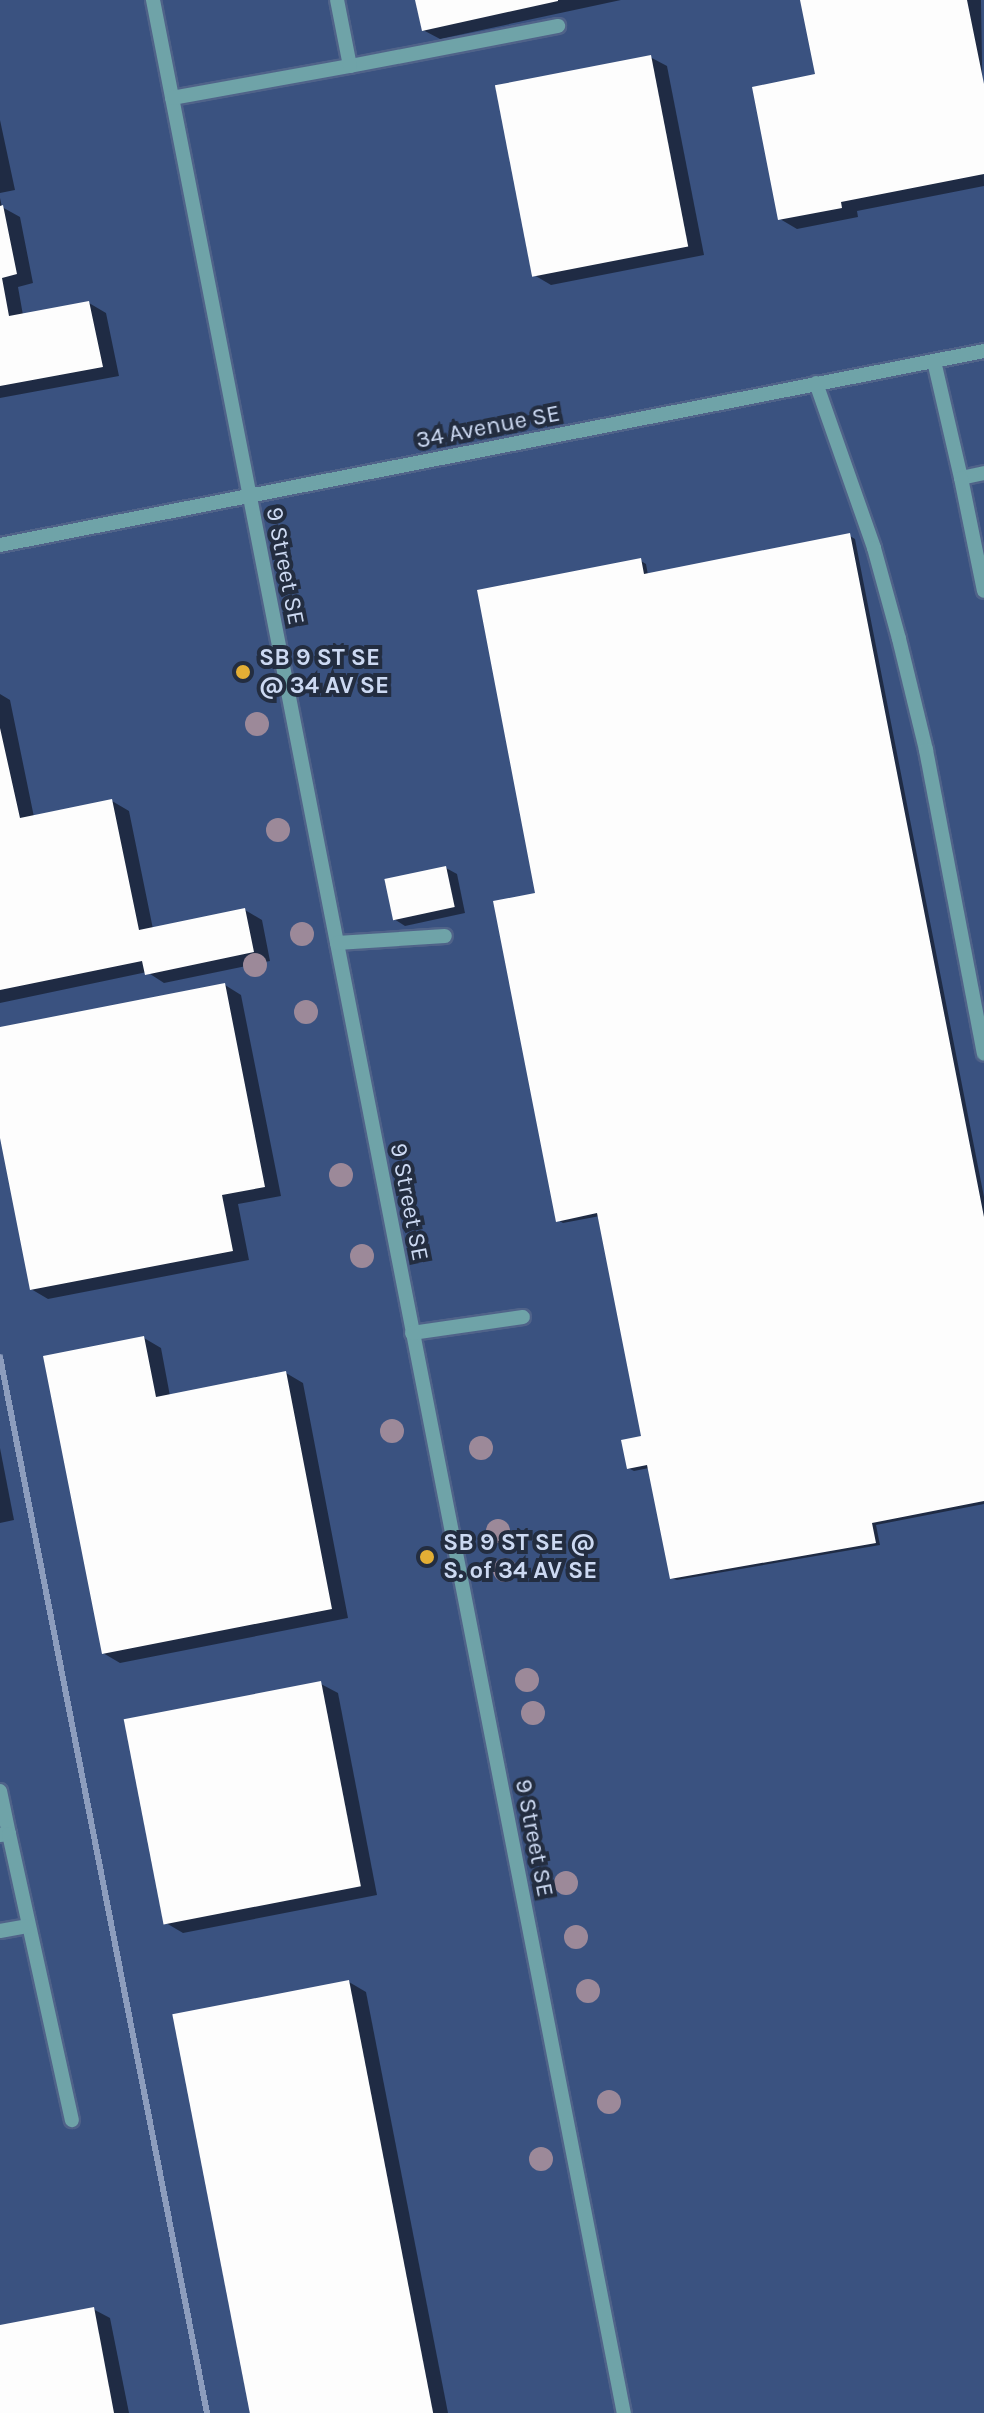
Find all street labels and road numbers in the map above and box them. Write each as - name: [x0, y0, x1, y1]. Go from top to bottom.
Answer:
- street label: 34 Avenue SE: [414, 399, 562, 455]
- street label: 9 Street SE: [259, 505, 311, 627]
- street label: 9 Street SE: [383, 1141, 435, 1263]
- street label: 9 Street SE: [508, 1777, 560, 1899]

